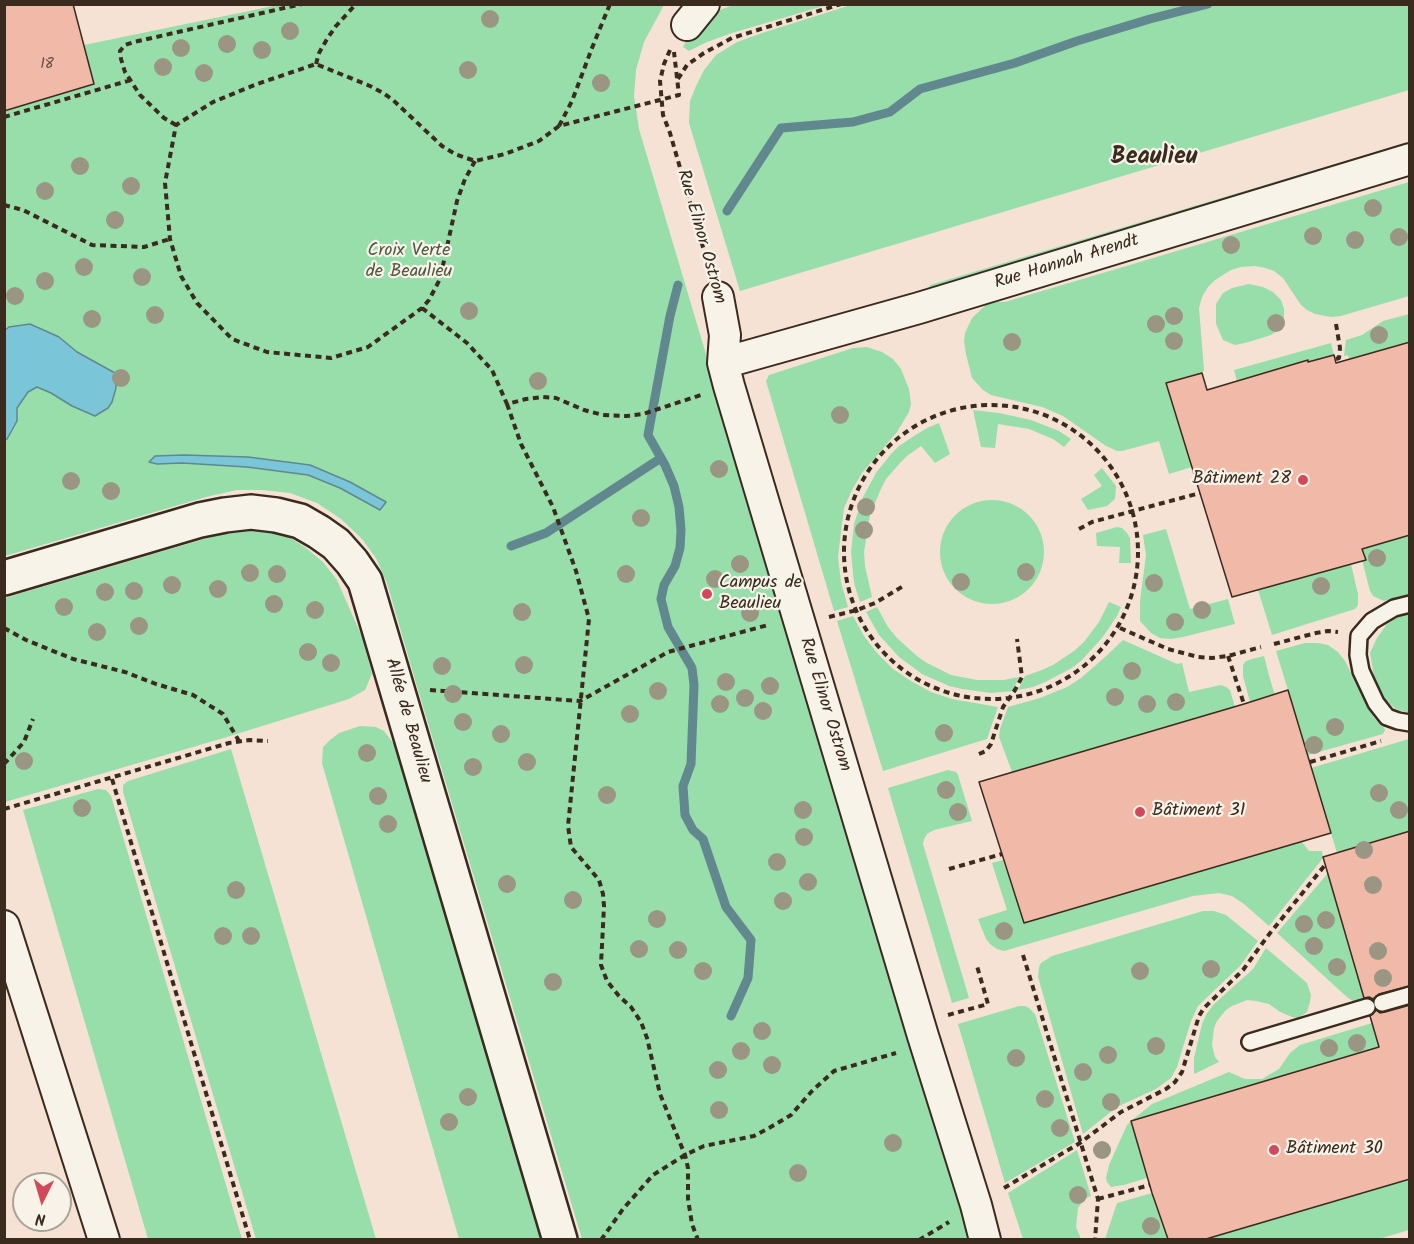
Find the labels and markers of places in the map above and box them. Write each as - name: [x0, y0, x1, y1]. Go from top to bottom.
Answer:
- place label: Bâtiment 28: [1192, 469, 1291, 491]
- marker: Bâtiment 28: [1296, 473, 1310, 487]
- place label: Campus de Beaulieu: [719, 573, 802, 616]
- marker: Campus de Beaulieu: [700, 587, 714, 601]
- place label: Bâtiment 31: [1152, 801, 1245, 823]
- marker: Bâtiment 31: [1133, 805, 1147, 819]
- place label: Bâtiment 30: [1286, 1139, 1383, 1161]
- marker: Bâtiment 30: [1267, 1143, 1281, 1157]

